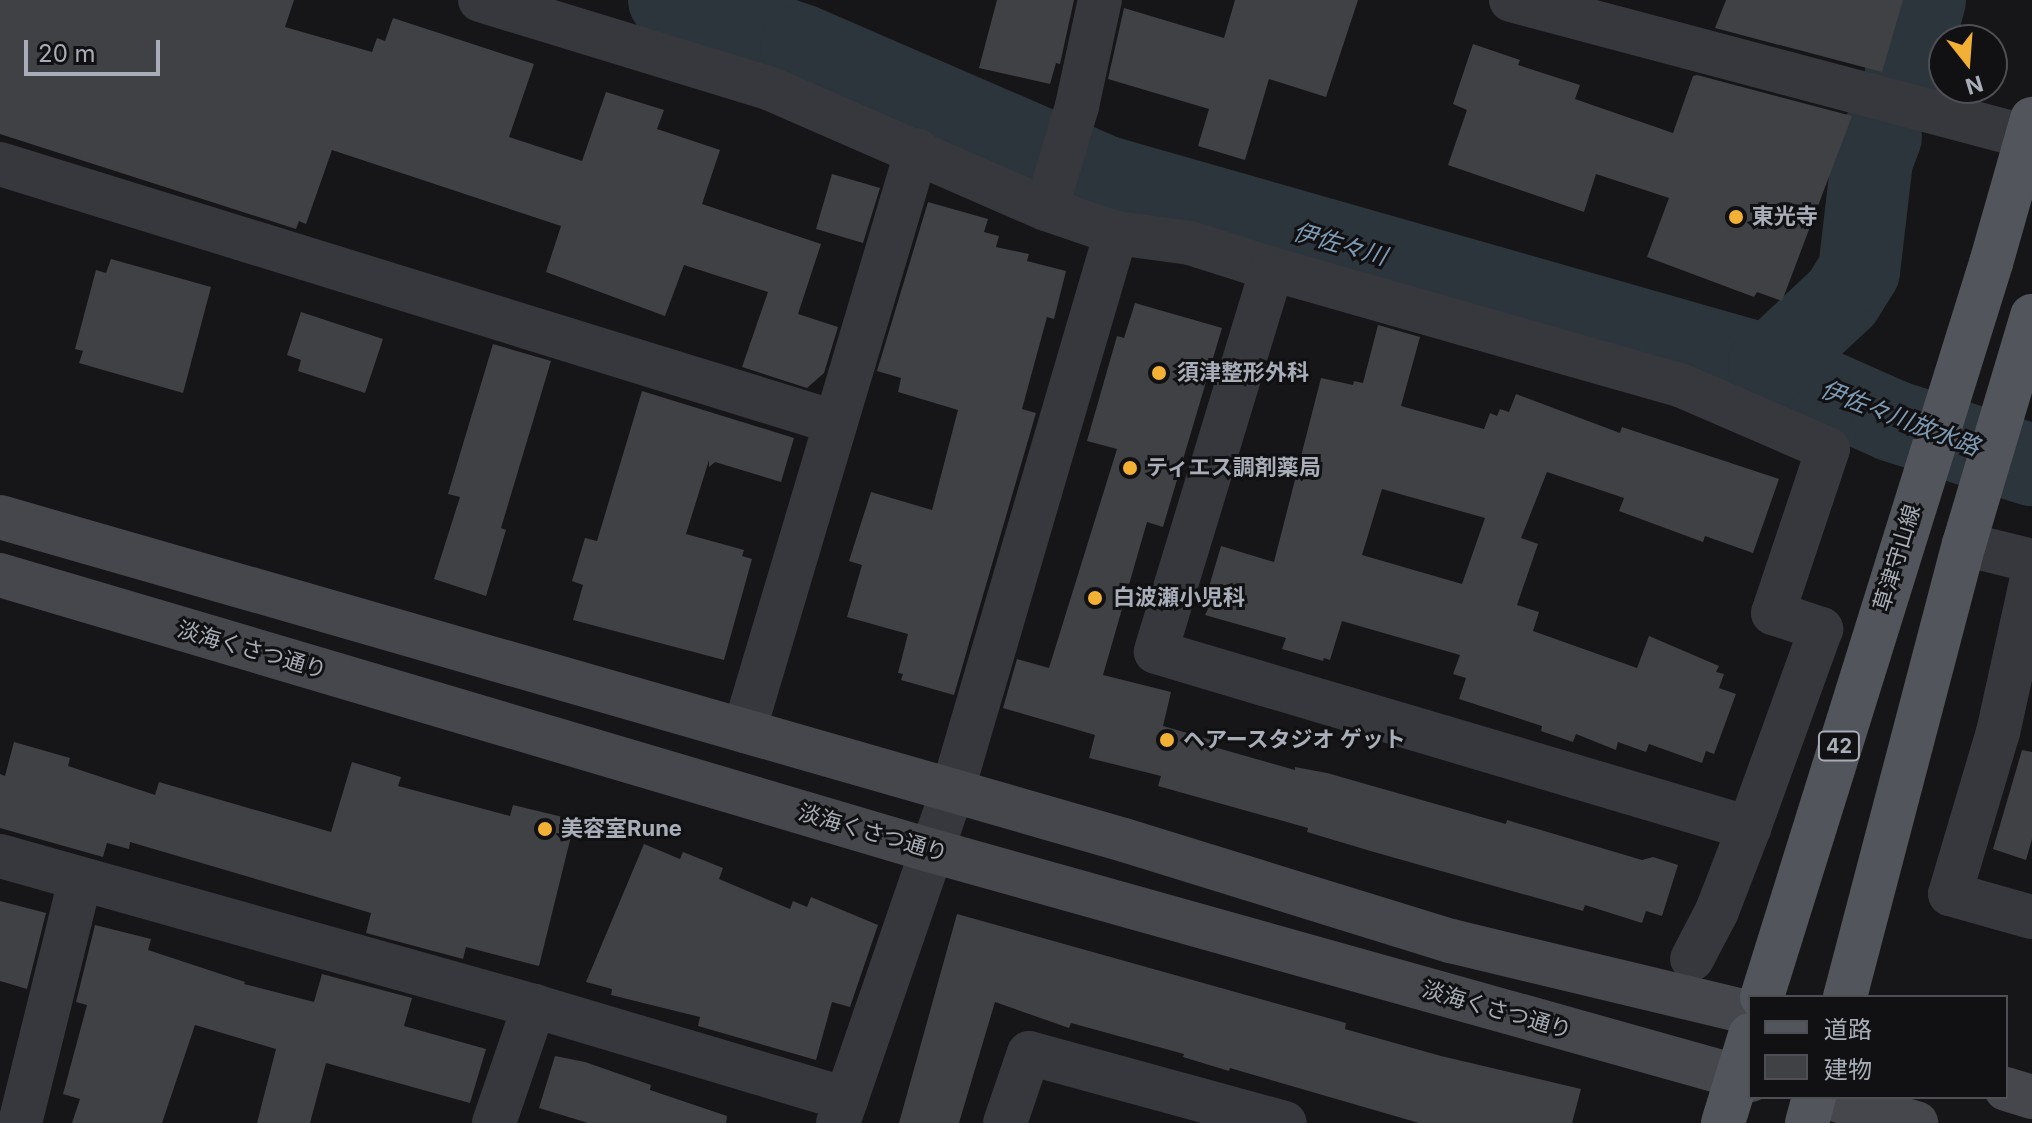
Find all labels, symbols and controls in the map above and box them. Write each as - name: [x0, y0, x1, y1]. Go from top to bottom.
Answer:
- scale bar: [28, 24, 164, 74]
- north arrow: [1928, 24, 2008, 104]
- text: 20 m: [38, 39, 96, 68]
- text: N: [1963, 70, 1986, 100]
- place label: 東光寺: [1752, 204, 1818, 230]
- marker: 東光寺: [1727, 208, 1745, 226]
- water label: 伊佐々川: [1290, 217, 1390, 271]
- place label: 須津整形外科: [1177, 360, 1309, 386]
- marker: 須津整形外科: [1148, 362, 1170, 384]
- water label: 伊佐々川放水路: [1816, 374, 1984, 462]
- place label: ティエス調剤薬局: [1146, 455, 1322, 481]
- marker: ティエス調剤薬局: [1121, 459, 1139, 477]
- street label: 草津守山線: [1868, 502, 1926, 614]
- place label: 白波瀬小児科: [1113, 585, 1245, 611]
- marker: 白波瀬小児科: [1084, 587, 1106, 609]
- street label: 淡海くさつ通り: [174, 616, 330, 684]
- place label: ヘアースタジオ ゲット: [1183, 727, 1407, 753]
- road number: 42: [1817, 730, 1861, 762]
- marker: ヘアースタジオ ゲット: [1158, 731, 1176, 749]
- street label: 淡海くさつ通り: [795, 799, 951, 867]
- place label: 美容室Rune: [561, 816, 682, 842]
- marker: 美容室Rune: [536, 820, 554, 838]
- street label: 淡海くさつ通り: [1419, 976, 1575, 1044]
- legend: [1748, 995, 2008, 1099]
- text: 道路: [1824, 1015, 1872, 1044]
- text: 建物: [1824, 1055, 1872, 1084]

